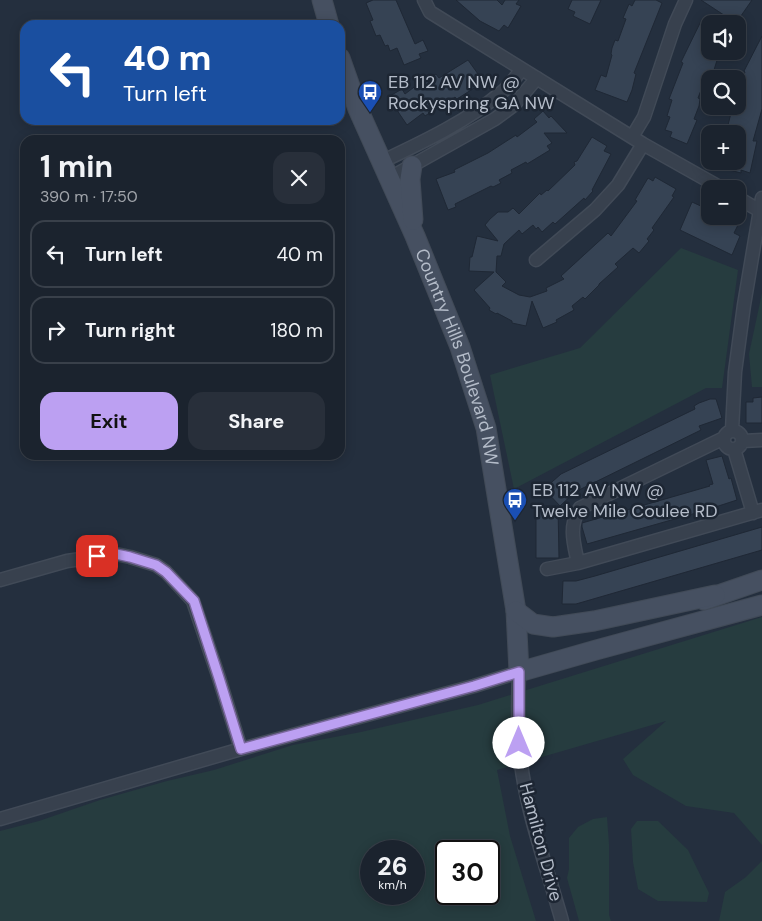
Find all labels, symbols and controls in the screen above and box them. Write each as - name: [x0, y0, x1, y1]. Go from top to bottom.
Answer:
- map controls: [701, 15, 746, 225]
- button: sound: [701, 15, 746, 60]
- text: 40 m: [123, 35, 212, 81]
- icon: left: [40, 40, 105, 105]
- place label: EB 112 AV NW @ Rockyspring GA NW: [388, 70, 554, 115]
- button: search: [701, 70, 746, 115]
- text: Turn left: [123, 79, 207, 108]
- bus stop icon: EB 112 AV NW @ Rockyspring GA NW: [357, 79, 383, 113]
- button: +: [701, 125, 746, 170]
- text: 1 min: [40, 147, 113, 186]
- button: close: [273, 152, 325, 204]
- button: −: [701, 180, 746, 225]
- text: 390 m · 17:50: [40, 186, 138, 207]
- icon: left: [42, 240, 70, 268]
- text: Turn left: [85, 242, 163, 267]
- text: 40 m: [276, 242, 323, 267]
- street label: Country Hills Boulevard NW: [409, 245, 504, 467]
- icon: right: [42, 316, 70, 344]
- text: Turn right: [85, 318, 175, 343]
- text: 180 m: [271, 318, 323, 343]
- button: Exit: [40, 392, 178, 450]
- button: Share: [188, 392, 325, 450]
- place label: EB 112 AV NW @ Twelve Mile Coulee RD: [532, 478, 718, 523]
- bus stop icon: EB 112 AV NW @ Twelve Mile Coulee RD: [502, 487, 528, 521]
- pin: [76, 535, 118, 577]
- icon: arrive: [83, 542, 111, 570]
- position arrow: [492, 716, 544, 768]
- street label: Hamilton Drive: [514, 780, 568, 904]
- speed limit sign: 30: [435, 840, 500, 905]
- text: 26: [377, 850, 408, 883]
- text: km/h: [378, 877, 407, 893]

